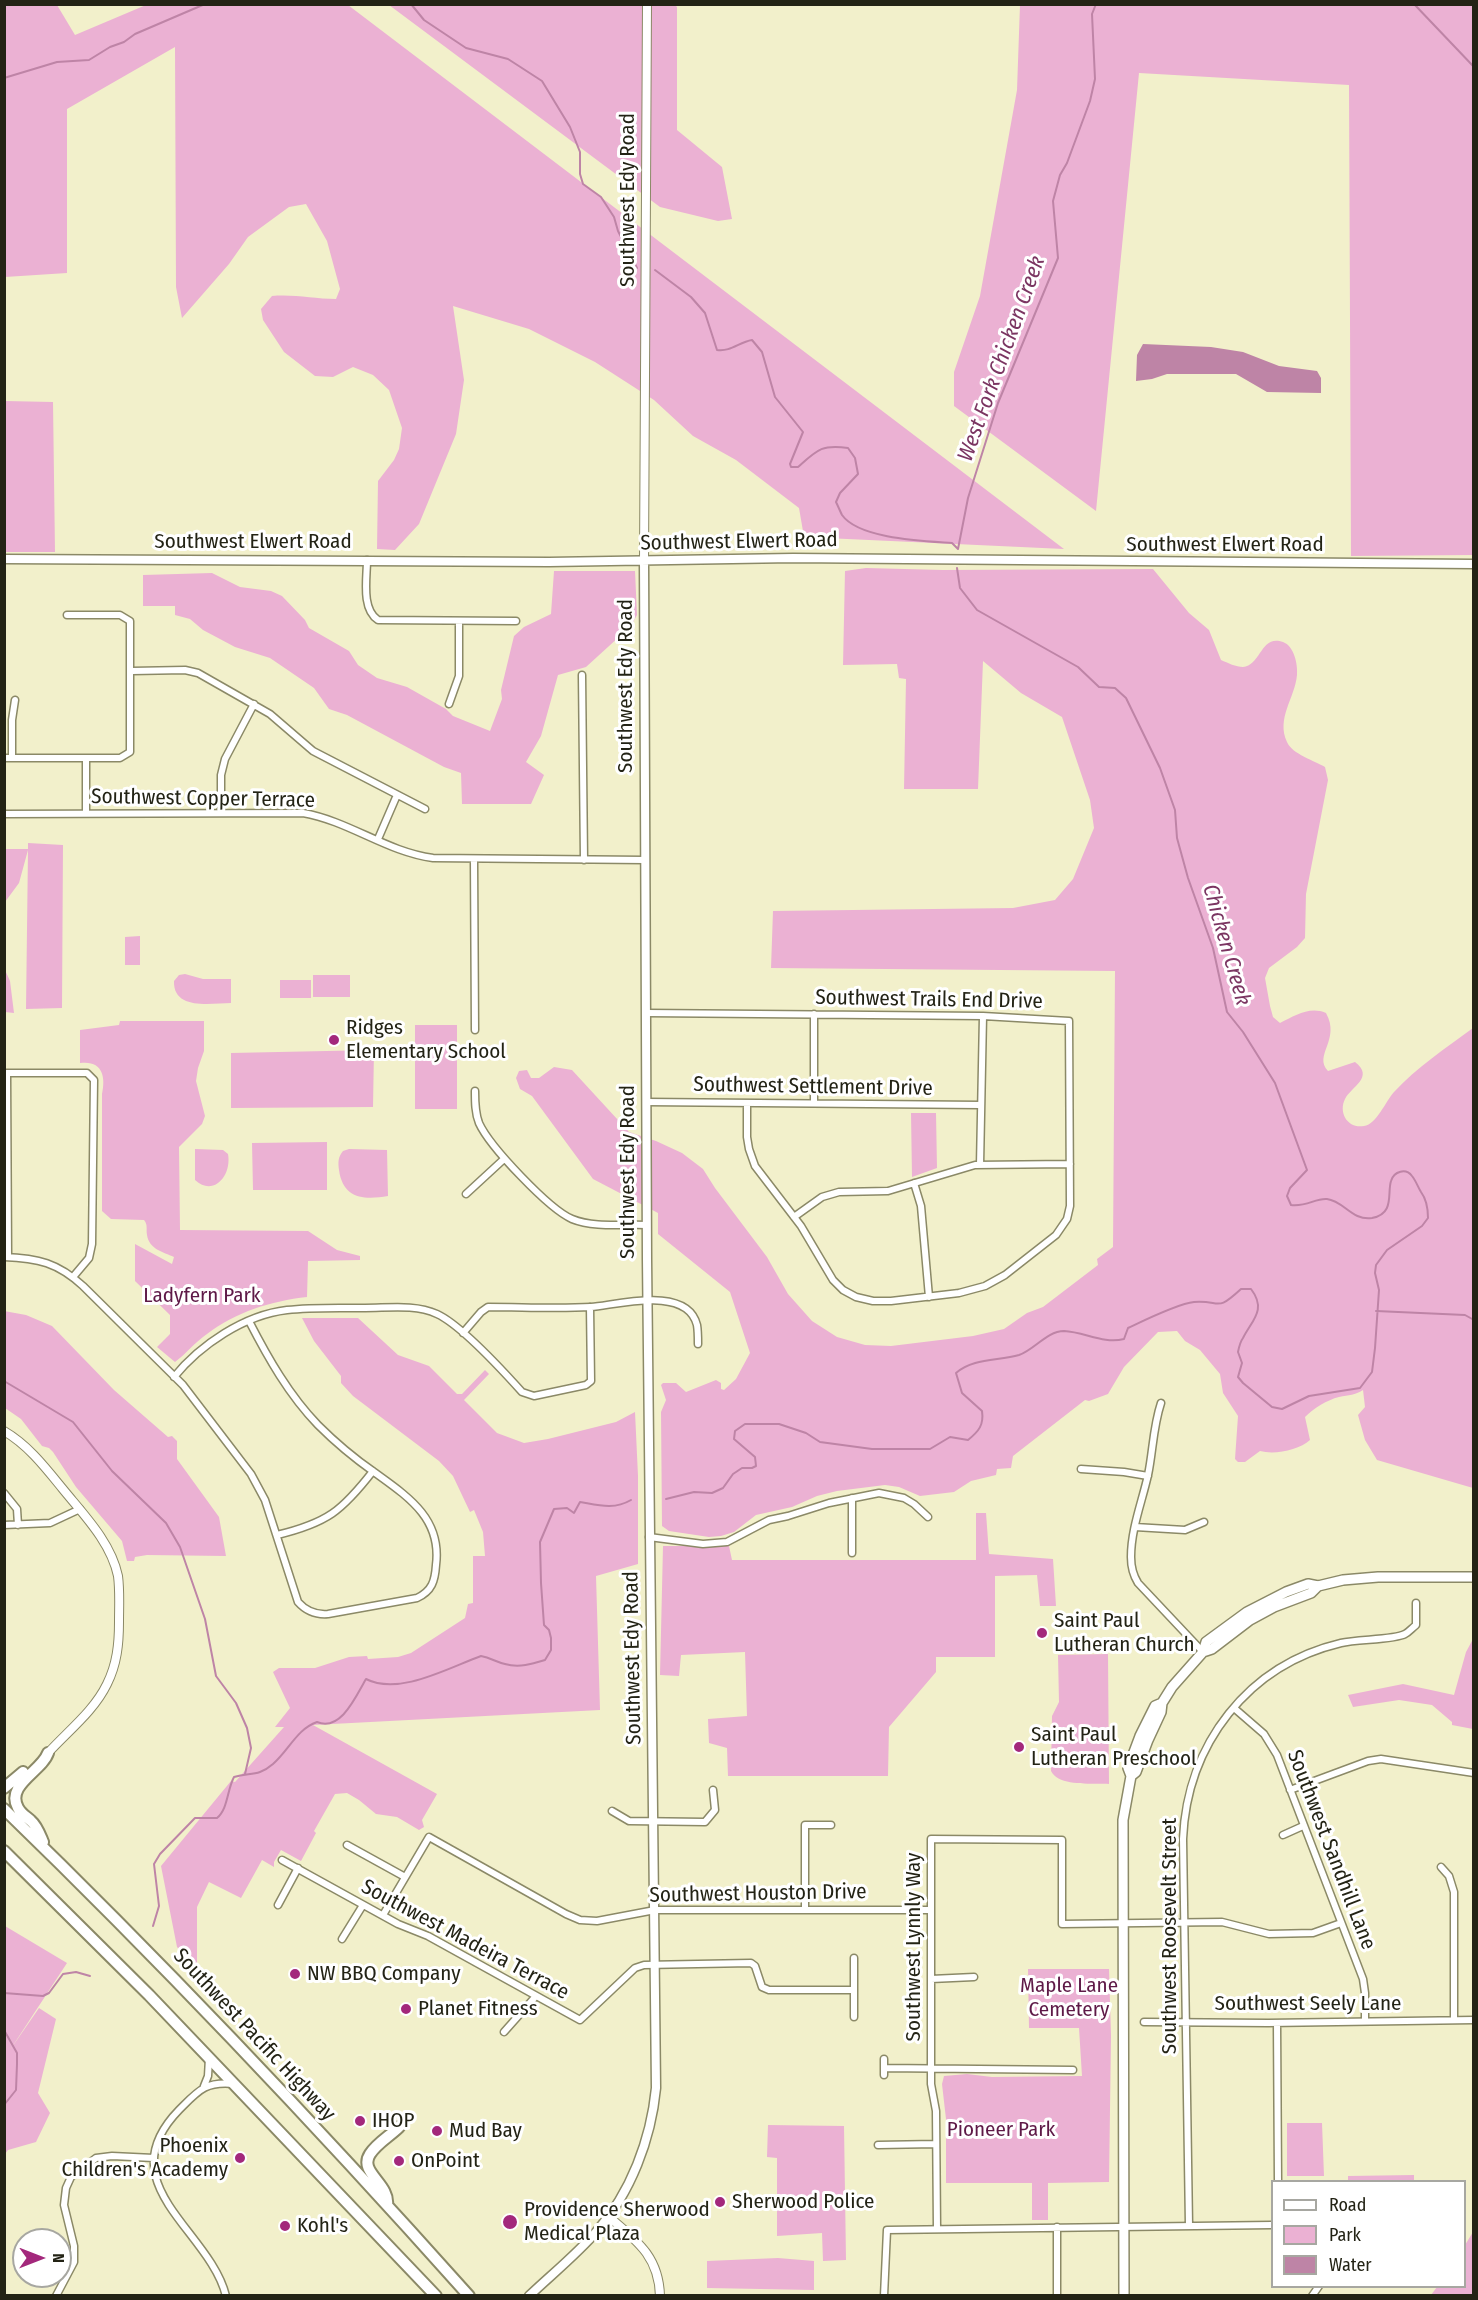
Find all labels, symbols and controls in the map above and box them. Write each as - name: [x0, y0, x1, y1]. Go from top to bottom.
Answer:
- street label: Southwest Edy Road: [615, 113, 641, 287]
- water label: West Fork Chicken Creek: [953, 253, 1051, 465]
- street label: Southwest Elwert Road: [640, 528, 838, 556]
- street label: Southwest Elwert Road: [154, 529, 352, 555]
- street label: Southwest Elwert Road: [1126, 532, 1324, 558]
- street label: Southwest Edy Road: [613, 599, 639, 773]
- street label: Southwest Copper Terrace: [91, 784, 315, 814]
- water label: Chicken Creek: [1196, 881, 1256, 1009]
- street label: Southwest Trails End Drive: [815, 985, 1043, 1015]
- place label: Ridges Elementary School: [346, 1015, 506, 1065]
- marker: Ridges Elementary School: [327, 1033, 341, 1047]
- street label: Southwest Settlement Drive: [693, 1072, 933, 1102]
- street label: Southwest Edy Road: [615, 1085, 641, 1259]
- park label: Ladyfern Park: [143, 1283, 261, 1309]
- street label: Southwest Edy Road: [619, 1571, 647, 1745]
- place label: Saint Paul Lutheran Church: [1054, 1608, 1195, 1658]
- marker: Saint Paul Lutheran Church: [1035, 1626, 1049, 1640]
- place label: Saint Paul Lutheran Preschool: [1031, 1722, 1197, 1772]
- marker: Saint Paul Lutheran Preschool: [1012, 1740, 1026, 1754]
- street label: Southwest Sandhill Lane: [1281, 1747, 1381, 1953]
- street label: Southwest Roosevelt Street: [1157, 1818, 1183, 2054]
- street label: Southwest Lynnly Way: [901, 1853, 927, 2041]
- street label: Southwest Madeira Terrace: [357, 1875, 573, 2005]
- street label: Southwest Houston Drive: [649, 1880, 867, 1908]
- street label: Southwest Pacific Highway: [168, 1944, 340, 2126]
- place label: NW BBQ Company: [307, 1961, 461, 1987]
- marker: NW BBQ Company: [288, 1967, 302, 1981]
- park label: Maple Lane Cemetery: [1020, 1973, 1118, 2023]
- street label: Southwest Seely Lane: [1215, 1991, 1401, 2017]
- place label: Planet Fitness: [418, 1996, 538, 2022]
- marker: Planet Fitness: [399, 2002, 413, 2016]
- place label: IHOP: [372, 2108, 414, 2134]
- marker: IHOP: [353, 2114, 367, 2128]
- park label: Pioneer Park: [947, 2117, 1055, 2143]
- place label: Mud Bay: [449, 2118, 522, 2144]
- marker: Mud Bay: [430, 2124, 444, 2138]
- place label: Phoenix Children's Academy: [61, 2133, 228, 2183]
- place label: OnPoint: [411, 2148, 480, 2174]
- marker: Phoenix Children's Academy: [233, 2151, 247, 2165]
- marker: OnPoint: [392, 2154, 406, 2168]
- legend: [1271, 2180, 1466, 2288]
- place label: Sherwood Police: [732, 2189, 874, 2215]
- text: Road: [1329, 2194, 1366, 2216]
- marker: Sherwood Police: [713, 2195, 727, 2209]
- place label: Providence Sherwood Medical Plaza: [524, 2197, 710, 2247]
- place label: Kohl's: [297, 2213, 348, 2239]
- marker: Providence Sherwood Medical Plaza: [501, 2213, 519, 2231]
- marker: Kohl's: [278, 2219, 292, 2233]
- text: Park: [1329, 2224, 1361, 2246]
- north arrow: [12, 2228, 72, 2288]
- text: N: [49, 2253, 68, 2263]
- text: Water: [1329, 2254, 1372, 2276]

